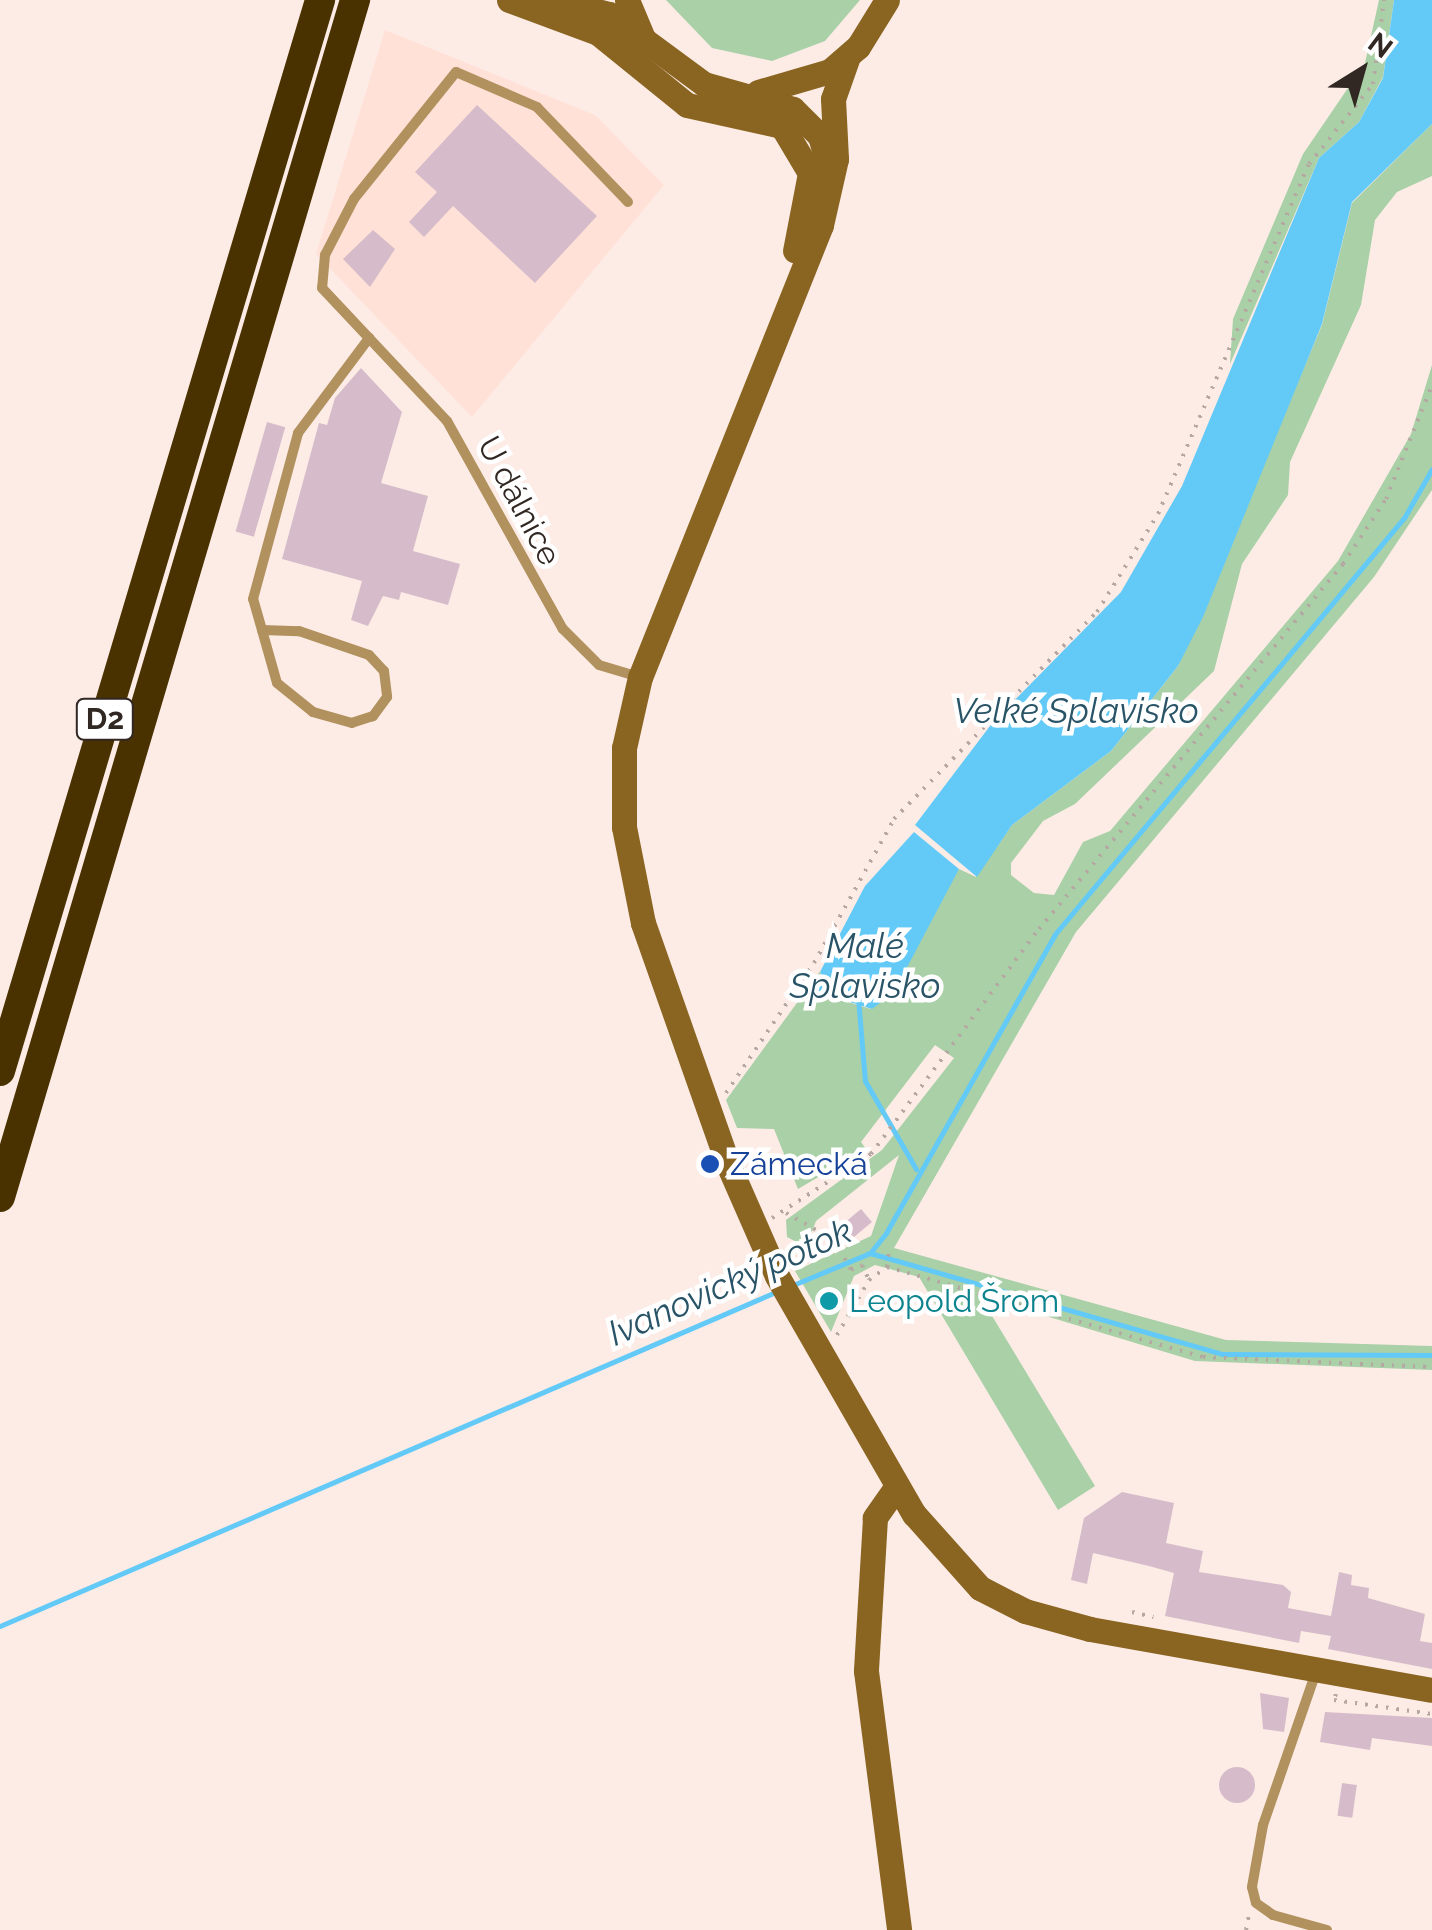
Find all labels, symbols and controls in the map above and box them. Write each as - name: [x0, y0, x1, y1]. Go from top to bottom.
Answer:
- north arrow: [1312, 20, 1412, 120]
- text: N: [1362, 26, 1399, 65]
- street label: U dálnice: [469, 430, 569, 572]
- water label: Velké Splavisko: [953, 690, 1199, 732]
- road number: D2: [75, 694, 135, 744]
- water label: Malé Splavisko: [790, 925, 940, 1007]
- place label: Zámecká: [730, 1145, 868, 1183]
- marker: Zámecká: [699, 1153, 721, 1175]
- water label: Ivanovický potok: [601, 1209, 859, 1355]
- place label: Leopold Šrom: [849, 1282, 1059, 1320]
- marker: Leopold Šrom: [818, 1290, 840, 1312]

